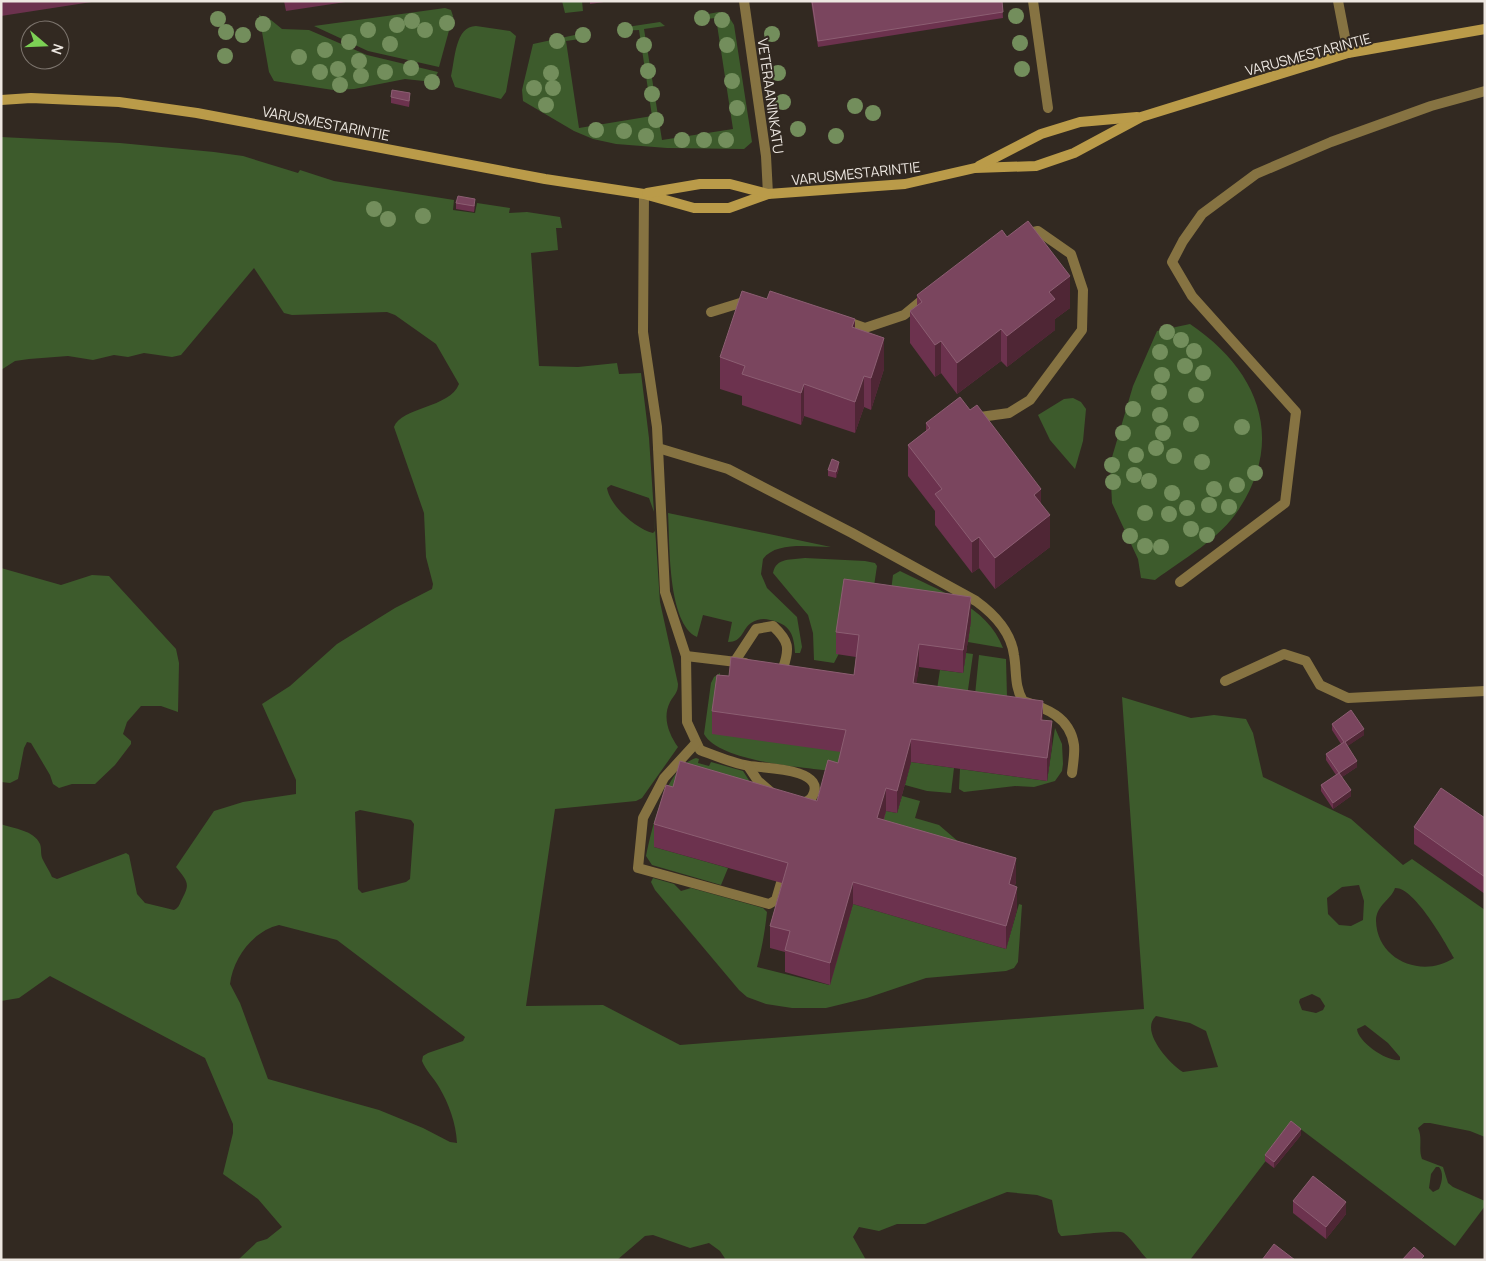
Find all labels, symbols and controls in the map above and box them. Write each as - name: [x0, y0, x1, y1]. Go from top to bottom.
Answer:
- north arrow: [20, 20, 70, 70]
- street label: VARUSMESTARINTIE: [1243, 28, 1373, 80]
- street label: VETERAANINKATU: [753, 37, 789, 155]
- text: N: [47, 42, 68, 57]
- street label: VARUSMESTARINTIE: [261, 101, 391, 145]
- street label: VARUSMESTARINTIE: [791, 157, 921, 189]

